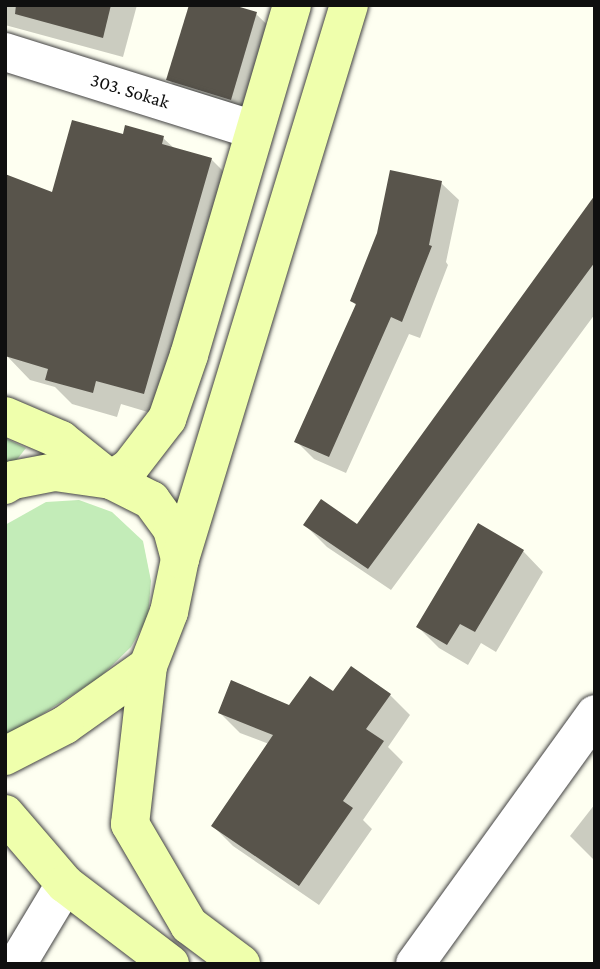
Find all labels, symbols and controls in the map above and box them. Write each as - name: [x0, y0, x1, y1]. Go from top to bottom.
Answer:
- street label: 303. Sokak: [88, 68, 172, 114]

